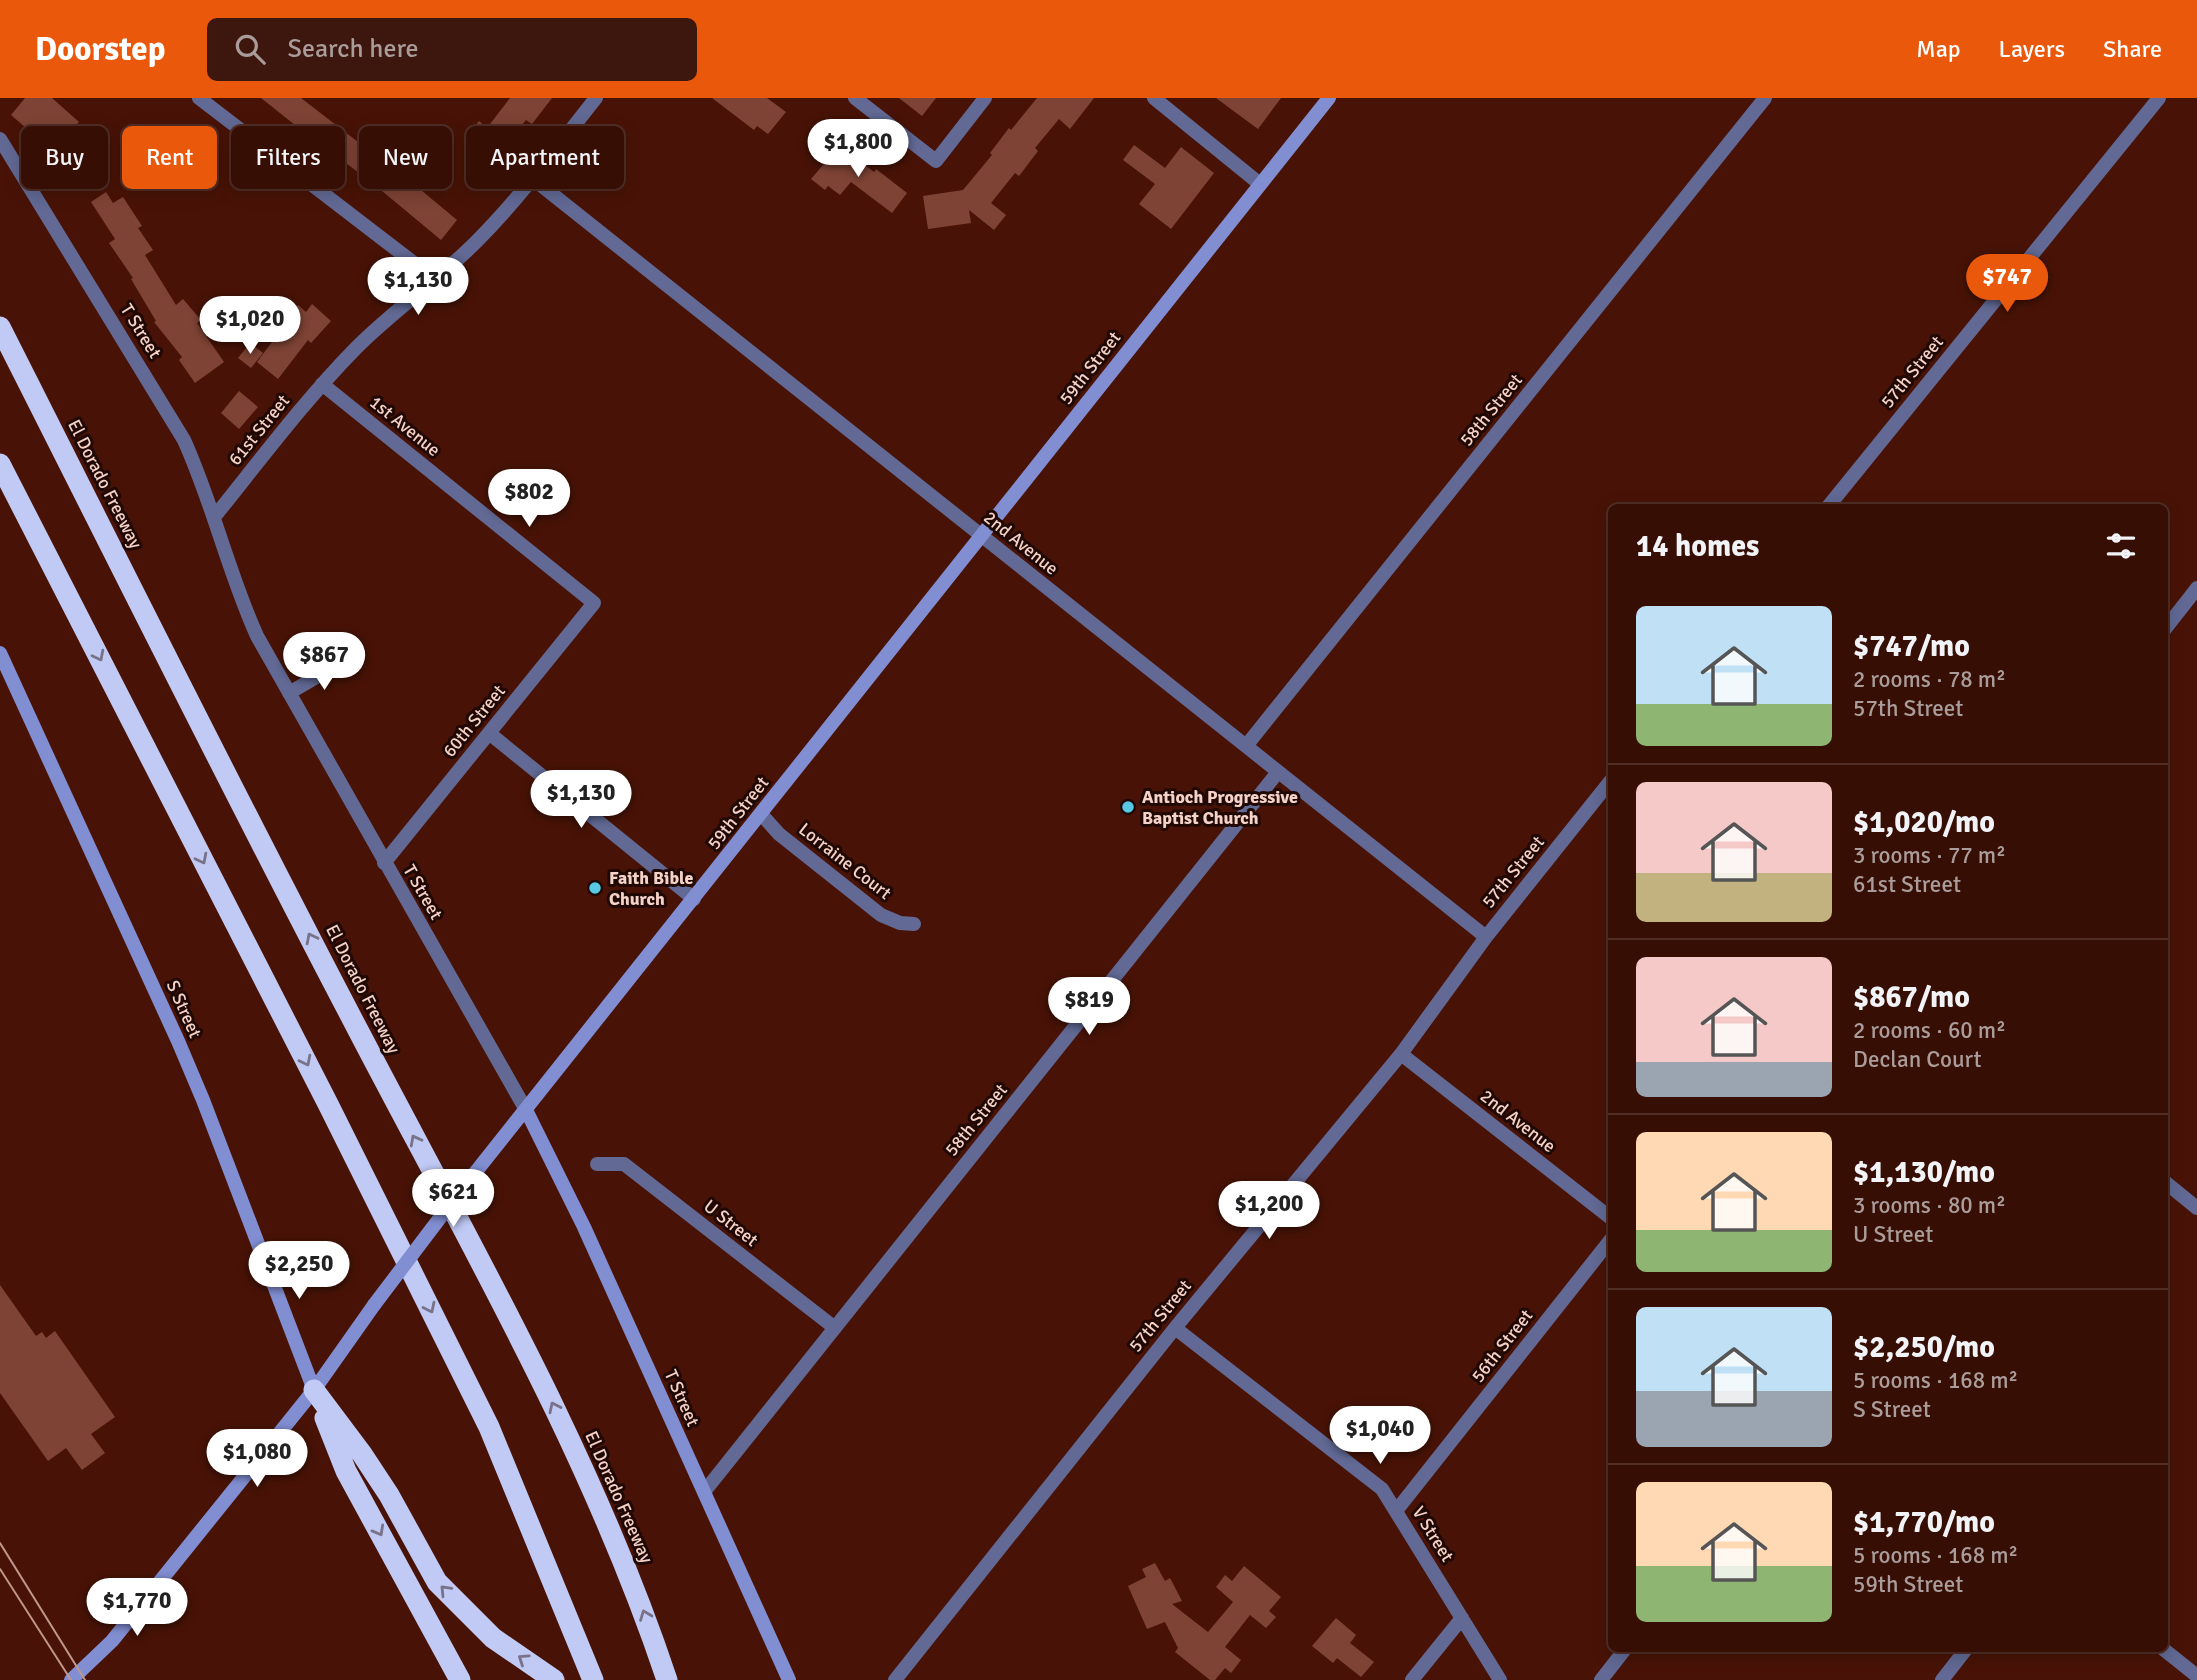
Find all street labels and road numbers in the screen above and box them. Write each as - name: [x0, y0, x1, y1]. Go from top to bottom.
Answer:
- street label: T Street: [116, 300, 166, 362]
- street label: 59th Street: [1055, 327, 1125, 409]
- street label: 57th Street: [1876, 332, 1948, 412]
- street label: 58th Street: [1455, 370, 1527, 450]
- street label: 61st Street: [224, 390, 294, 470]
- street label: 1st Avenue: [365, 391, 445, 461]
- street label: El Dorado Freeway: [63, 416, 147, 553]
- street label: 2nd Avenue: [979, 506, 1063, 580]
- street label: 60th Street: [438, 681, 510, 761]
- street label: 59th Street: [703, 772, 773, 854]
- street label: Lorraine Court: [794, 818, 896, 904]
- street label: 57th Street: [1477, 832, 1549, 912]
- street label: T Street: [399, 861, 447, 923]
- street label: El Dorado Freeway: [321, 921, 405, 1058]
- street label: S Street: [162, 977, 206, 1041]
- street label: 58th Street: [940, 1080, 1012, 1160]
- street label: 2nd Avenue: [1476, 1085, 1560, 1157]
- street label: U Street: [699, 1195, 763, 1251]
- street label: 57th Street: [1124, 1276, 1196, 1356]
- street label: 56th Street: [1467, 1305, 1537, 1387]
- street label: T Street: [660, 1366, 704, 1430]
- street label: El Dorado Freeway: [580, 1428, 658, 1567]
- street label: V Street: [1407, 1502, 1459, 1566]

